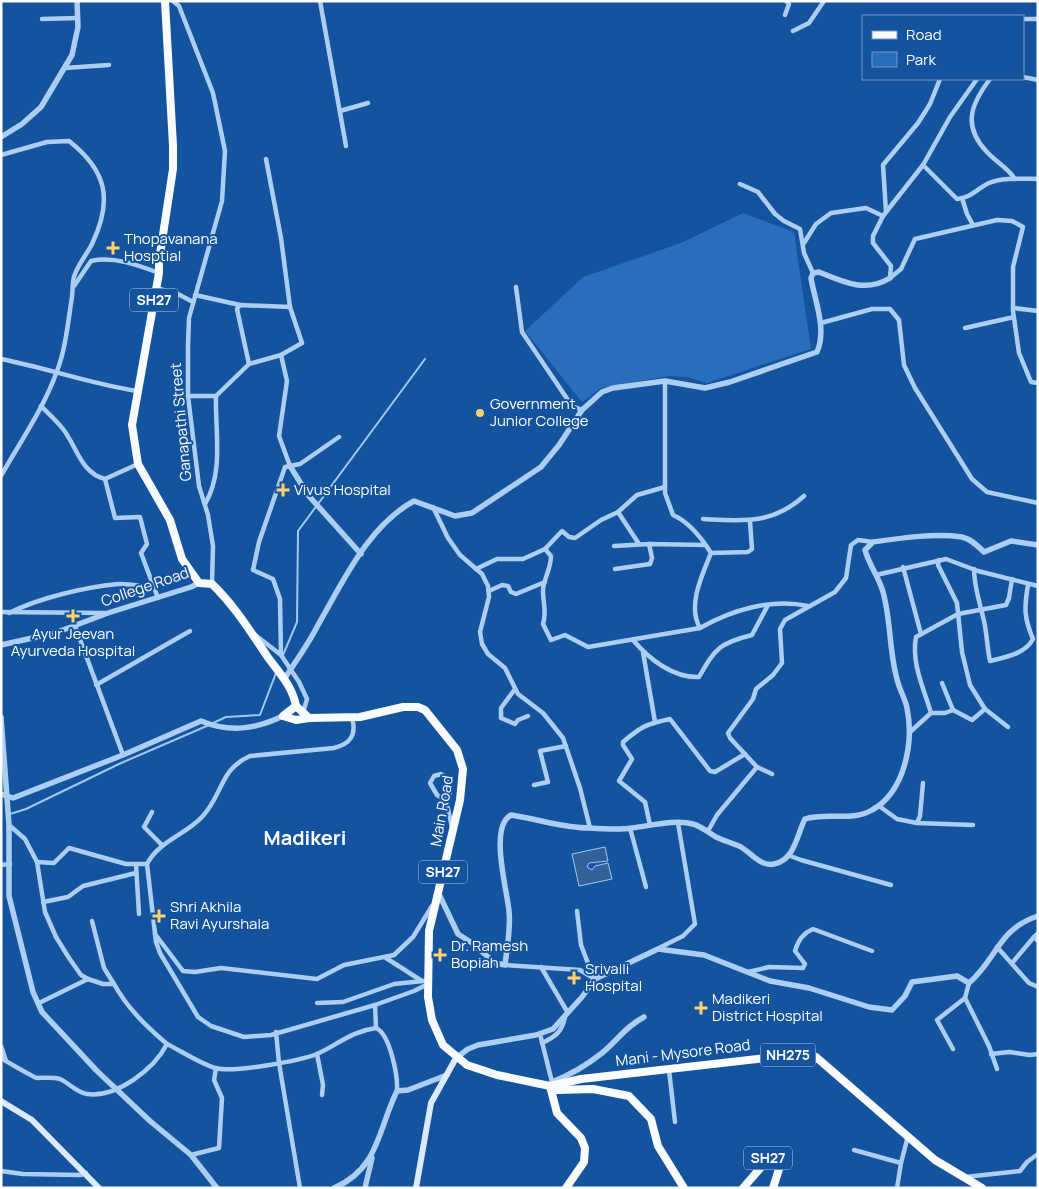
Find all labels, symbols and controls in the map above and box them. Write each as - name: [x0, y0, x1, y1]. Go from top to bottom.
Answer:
- legend: [862, 15, 1024, 80]
- text: Road: [906, 24, 942, 45]
- text: Park: [906, 49, 936, 70]
- place label: Thopavanana Hosptial: [124, 228, 218, 266]
- marker: Thopavanana Hosptial: [106, 241, 120, 255]
- road number: SH27: [130, 288, 178, 312]
- street label: Ganapathi Street: [165, 362, 196, 482]
- place label: Government Junior College: [490, 393, 589, 431]
- marker: Government Junior College: [474, 407, 486, 419]
- place label: Vivus Hospital: [294, 479, 391, 500]
- marker: Vivus Hospital: [276, 483, 290, 497]
- street label: College Road: [98, 562, 192, 611]
- marker: Ayur Jeevan Ayurveda Hospital: [66, 609, 80, 623]
- place label: Ayur Jeevan Ayurveda Hospital: [11, 623, 135, 661]
- street label: Main Road: [425, 774, 458, 848]
- district label: Madikeri: [264, 824, 346, 851]
- road number: SH27: [419, 860, 467, 884]
- place label: Shri Akhila Ravi Ayurshala: [170, 896, 269, 934]
- marker: Shri Akhila Ravi Ayurshala: [152, 909, 166, 923]
- place label: Dr. Ramesh Bopiah: [451, 935, 528, 973]
- marker: Dr. Ramesh Bopiah: [433, 948, 447, 962]
- place label: Srivalli Hospital: [585, 958, 642, 996]
- marker: Srivalli Hospital: [567, 971, 581, 985]
- place label: Madikeri District Hospital: [712, 988, 823, 1026]
- marker: Madikeri District Hospital: [694, 1001, 708, 1015]
- street label: Mani - Mysore Road: [614, 1034, 751, 1071]
- road number: NH275: [760, 1044, 816, 1066]
- road number: SH27: [744, 1146, 792, 1170]

